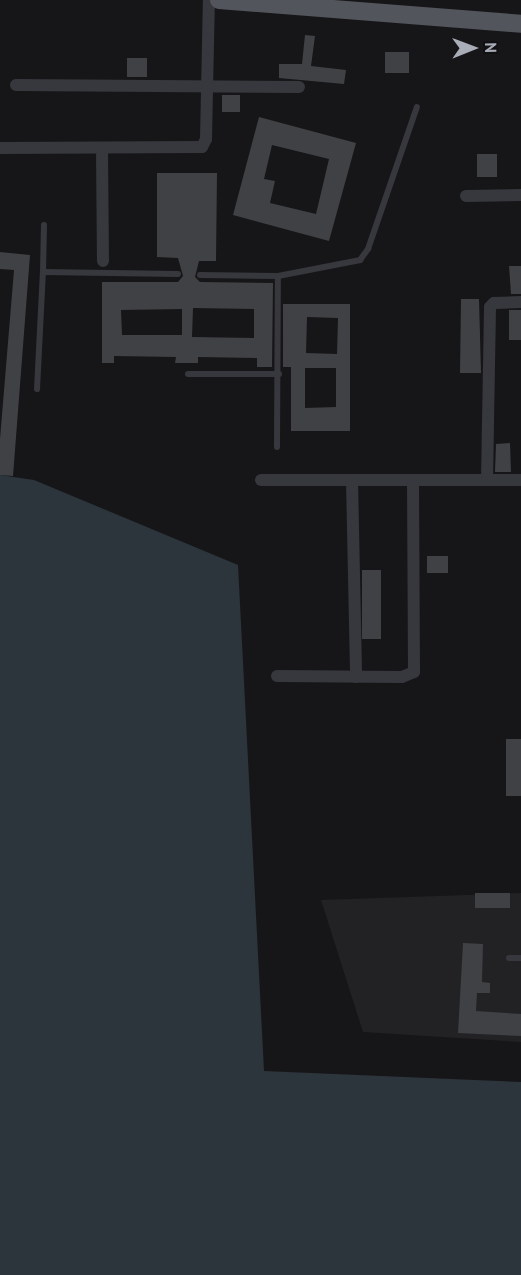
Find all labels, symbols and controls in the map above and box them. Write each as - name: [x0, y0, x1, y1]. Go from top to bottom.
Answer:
- north arrow: [443, 18, 503, 78]
- text: N: [481, 42, 501, 53]

